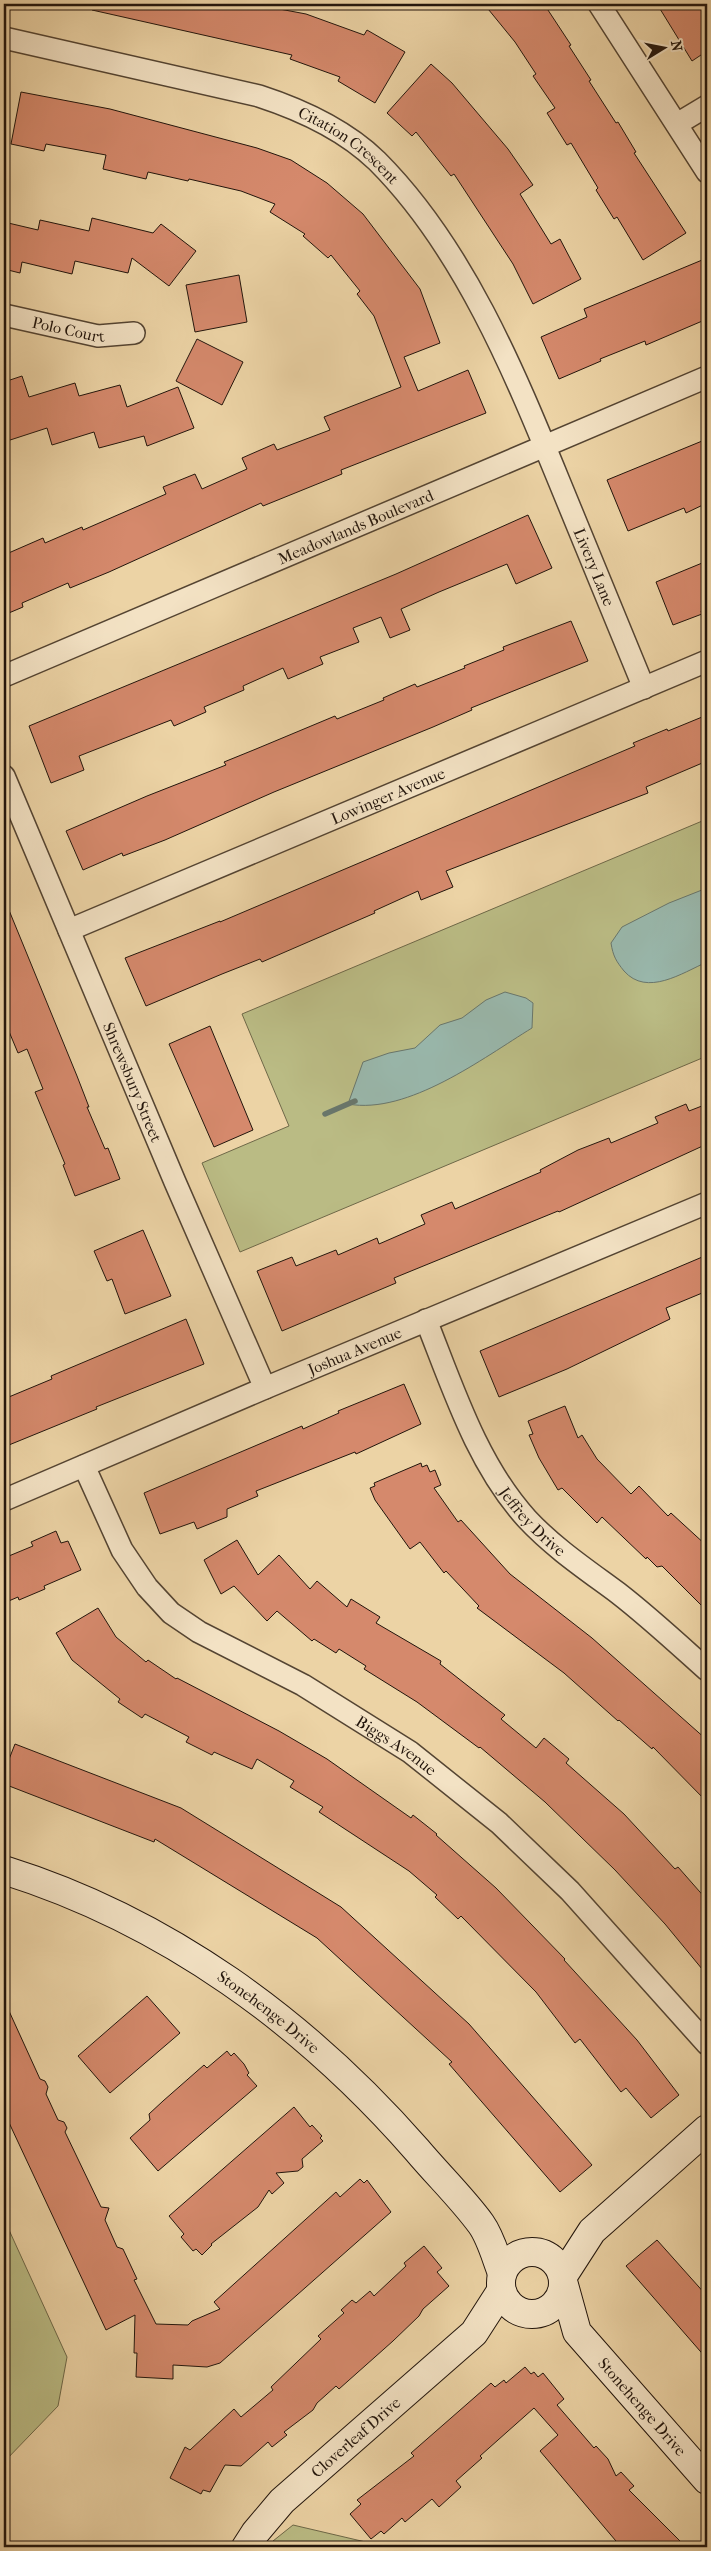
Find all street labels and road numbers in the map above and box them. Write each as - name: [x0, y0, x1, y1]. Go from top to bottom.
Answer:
- street label: Citation Crescent: [295, 103, 403, 188]
- street label: Polo Court: [30, 313, 106, 346]
- street label: Meadowlands Boulevard: [275, 485, 437, 568]
- street label: Livery Lane: [570, 525, 619, 609]
- street label: Lowinger Avenue: [328, 764, 448, 828]
- street label: Shrewsbury Street: [99, 1020, 166, 1145]
- street label: Joshua Avenue: [303, 1323, 405, 1380]
- street label: Jeffrey Drive: [494, 1482, 569, 1560]
- street label: Biggs Avenue: [352, 1712, 440, 1780]
- street label: Stonehenge Drive: [214, 1967, 323, 2057]
- street label: Stonehenge Drive: [594, 2354, 690, 2460]
- street label: Cloverleaf Drive: [307, 2393, 404, 2481]

